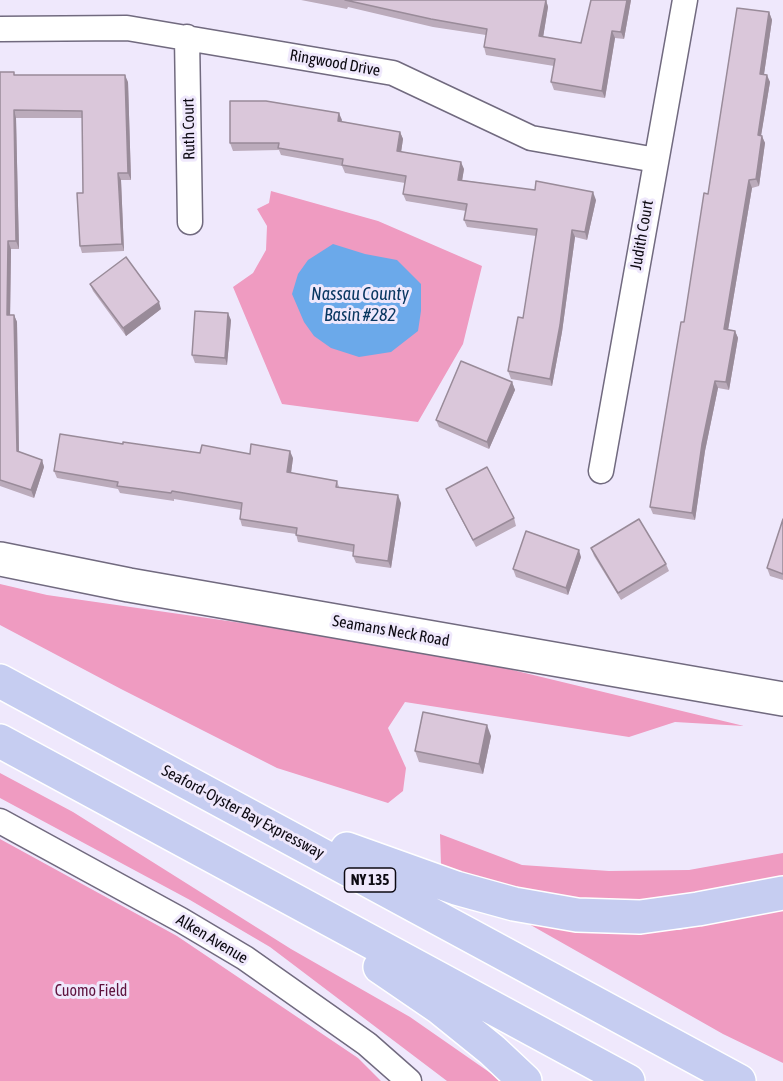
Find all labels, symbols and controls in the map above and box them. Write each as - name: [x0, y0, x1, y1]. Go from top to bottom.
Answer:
- street label: Ringwood Drive: [288, 46, 382, 80]
- street label: Ruth Court: [179, 98, 199, 160]
- street label: Judith Court: [626, 199, 658, 271]
- water label: Nassau County Basin #282: [311, 283, 409, 326]
- street label: Seamans Neck Road: [331, 611, 451, 651]
- street label: Seaford-Oyster Bay Expressway: [158, 761, 328, 863]
- road number: NY 135: [344, 868, 395, 892]
- street label: Alken Avenue: [173, 910, 251, 968]
- park label: Cuomo Field: [55, 981, 127, 1001]

